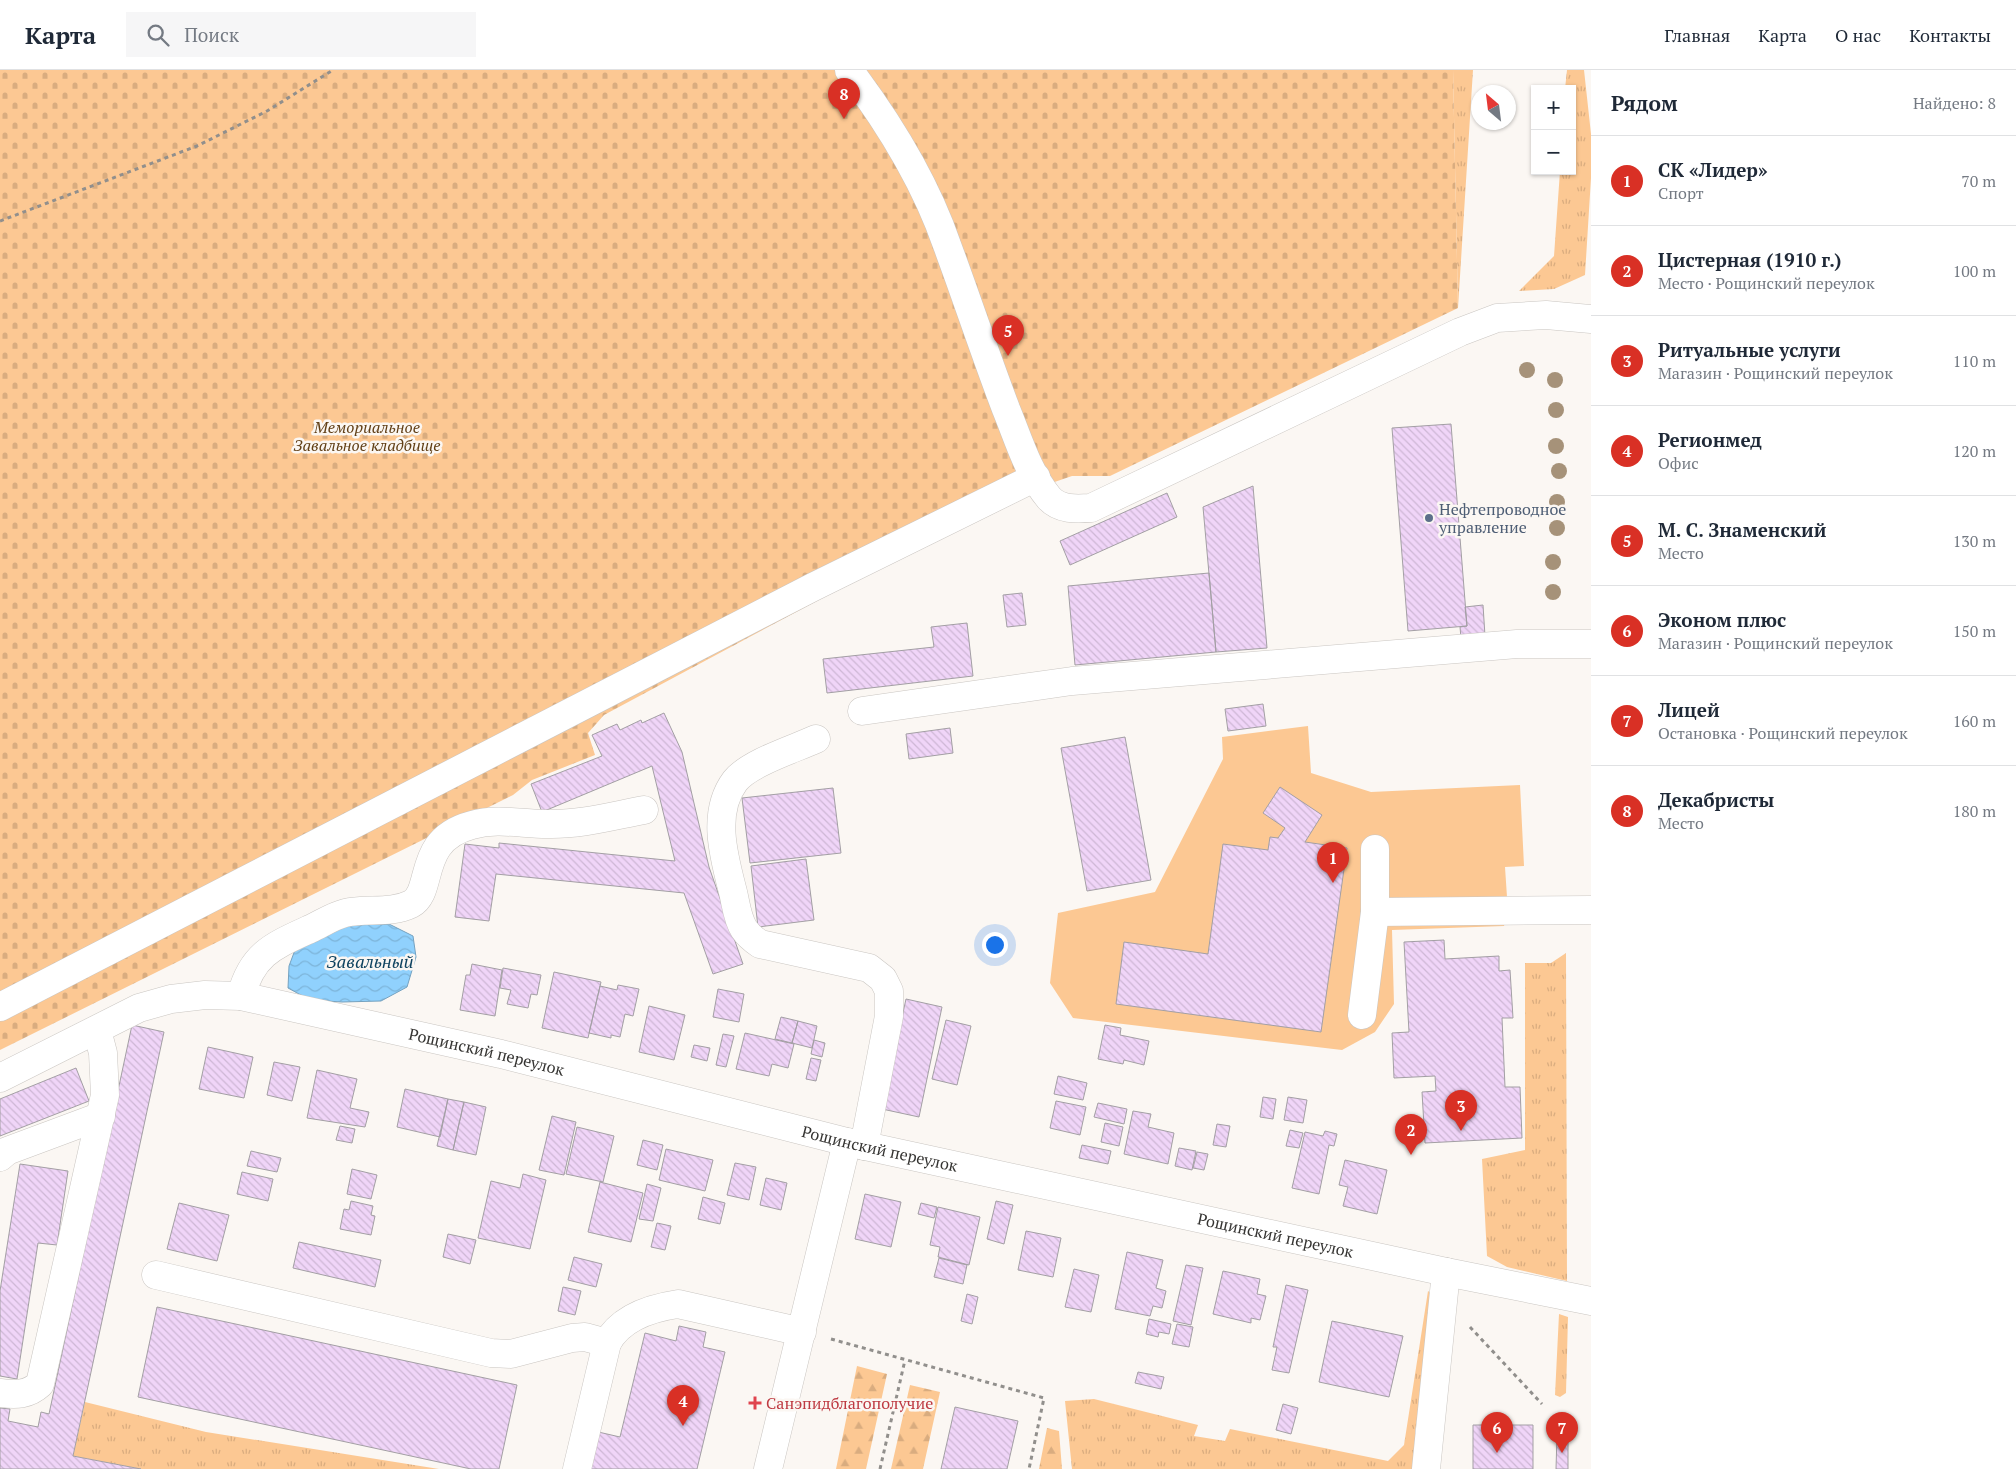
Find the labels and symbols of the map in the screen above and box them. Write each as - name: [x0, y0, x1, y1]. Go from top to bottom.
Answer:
- pin: 8: [828, 78, 860, 119]
- north arrow: [1471, 85, 1516, 130]
- pin: 5: [992, 315, 1024, 356]
- park label: Мемориальное Завальное кладбище: [294, 416, 440, 456]
- place label: Нефтепроводное управление: [1438, 498, 1566, 538]
- marker: Нефтепроводное управление: [1423, 512, 1435, 524]
- pin: 1: [1317, 842, 1349, 883]
- your location: [982, 932, 1008, 958]
- water label: Завальный: [326, 949, 414, 973]
- street label: Рощинский переулок: [407, 1023, 567, 1081]
- pin: 3: [1445, 1090, 1477, 1131]
- pin: 2: [1395, 1114, 1427, 1155]
- street label: Рощинский переулок: [800, 1120, 960, 1177]
- street label: Рощинский переулок: [1195, 1207, 1356, 1263]
- pin: 4: [667, 1385, 699, 1426]
- place label: Санэпидблагополучие: [766, 1392, 933, 1414]
- marker: Санэпидблагополучие: [748, 1396, 762, 1410]
- pin: 6: [1481, 1412, 1513, 1453]
- pin: 7: [1546, 1412, 1578, 1453]

